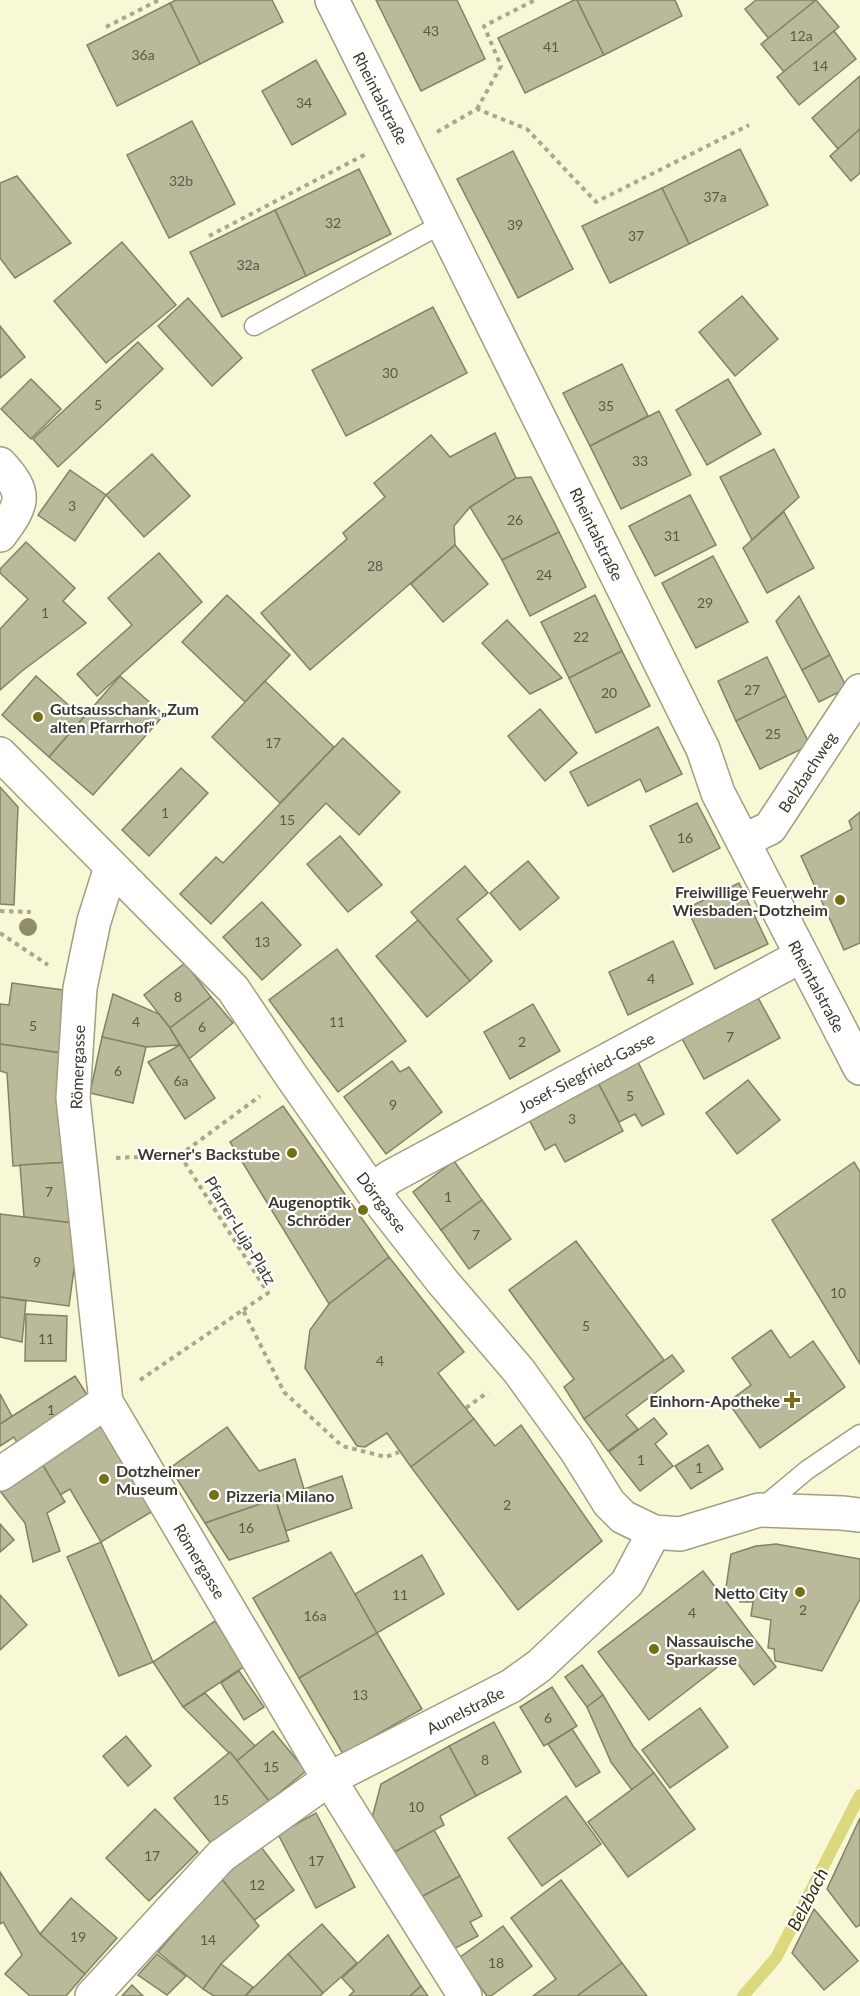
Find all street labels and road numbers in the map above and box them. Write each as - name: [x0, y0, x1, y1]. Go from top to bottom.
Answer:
- street label: Rheintalstraße: [350, 48, 412, 148]
- street label: Rheintalstraße: [566, 484, 628, 584]
- street label: Belzbachweg: [774, 728, 840, 816]
- street label: Rheintalstraße: [785, 937, 849, 1035]
- street label: Römergasse: [66, 1024, 88, 1110]
- street label: Josef-Siegfried-Gasse: [514, 1028, 658, 1116]
- street label: Dörrgasse: [353, 1168, 411, 1236]
- street label: Pfarrer-Luja-Platz: [201, 1172, 281, 1288]
- street label: Römergasse: [170, 1520, 230, 1602]
- street label: Aunelstraße: [423, 1682, 507, 1738]

